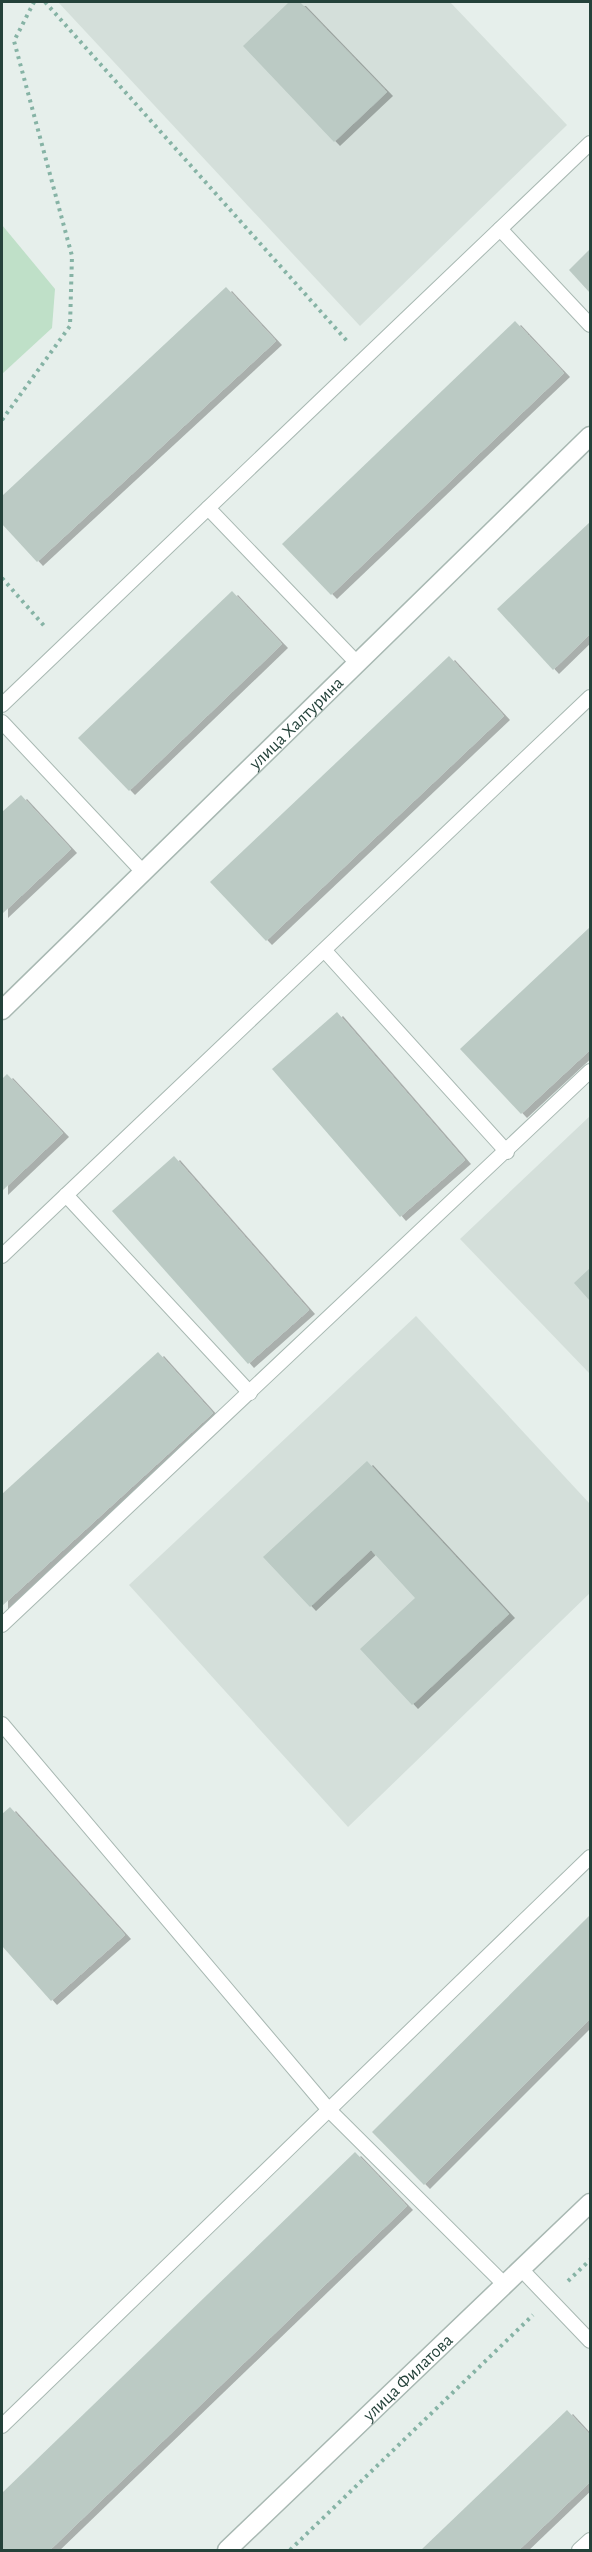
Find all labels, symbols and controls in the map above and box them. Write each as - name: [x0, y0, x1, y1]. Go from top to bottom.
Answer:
- street label: улица Халтурина: [246, 674, 347, 774]
- street label: улица Филатова: [359, 2331, 457, 2425]

